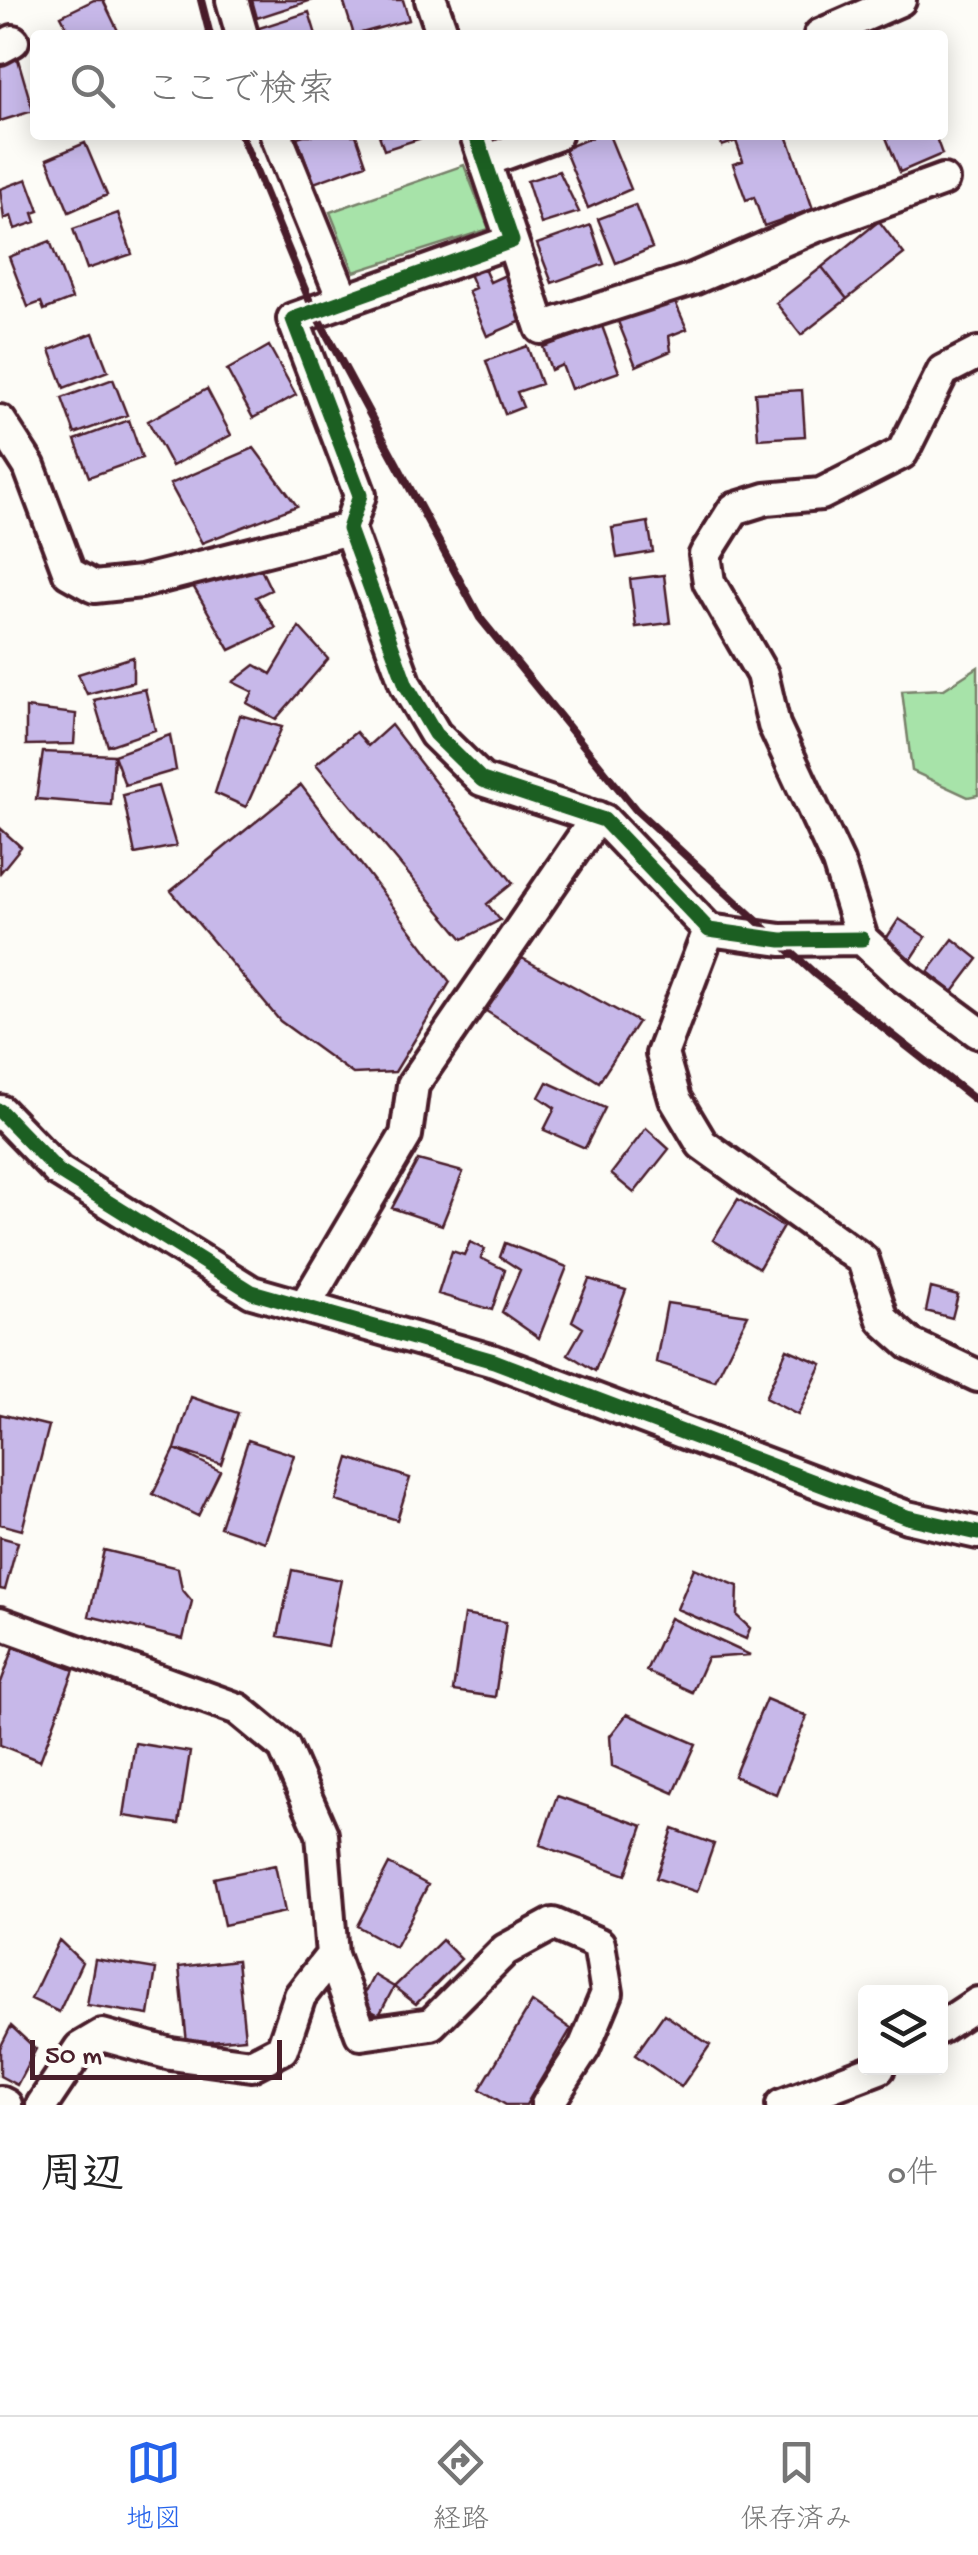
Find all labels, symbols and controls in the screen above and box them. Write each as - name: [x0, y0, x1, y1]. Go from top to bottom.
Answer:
- search box: [30, 30, 948, 140]
- icon: search: [65, 58, 120, 113]
- text: ここで検索: [145, 71, 335, 115]
- map controls: [858, 1985, 948, 2075]
- button: layers: [858, 1985, 948, 2075]
- scale bar: [30, 2035, 282, 2080]
- text: 50 m: [45, 2041, 102, 2074]
- text: 周辺: [40, 2154, 124, 2203]
- text: 0件: [888, 2157, 938, 2195]
- tab: 地図: [126, 2435, 182, 2538]
- tab: 経路: [433, 2435, 489, 2538]
- tab: 保存済み: [740, 2435, 852, 2538]

